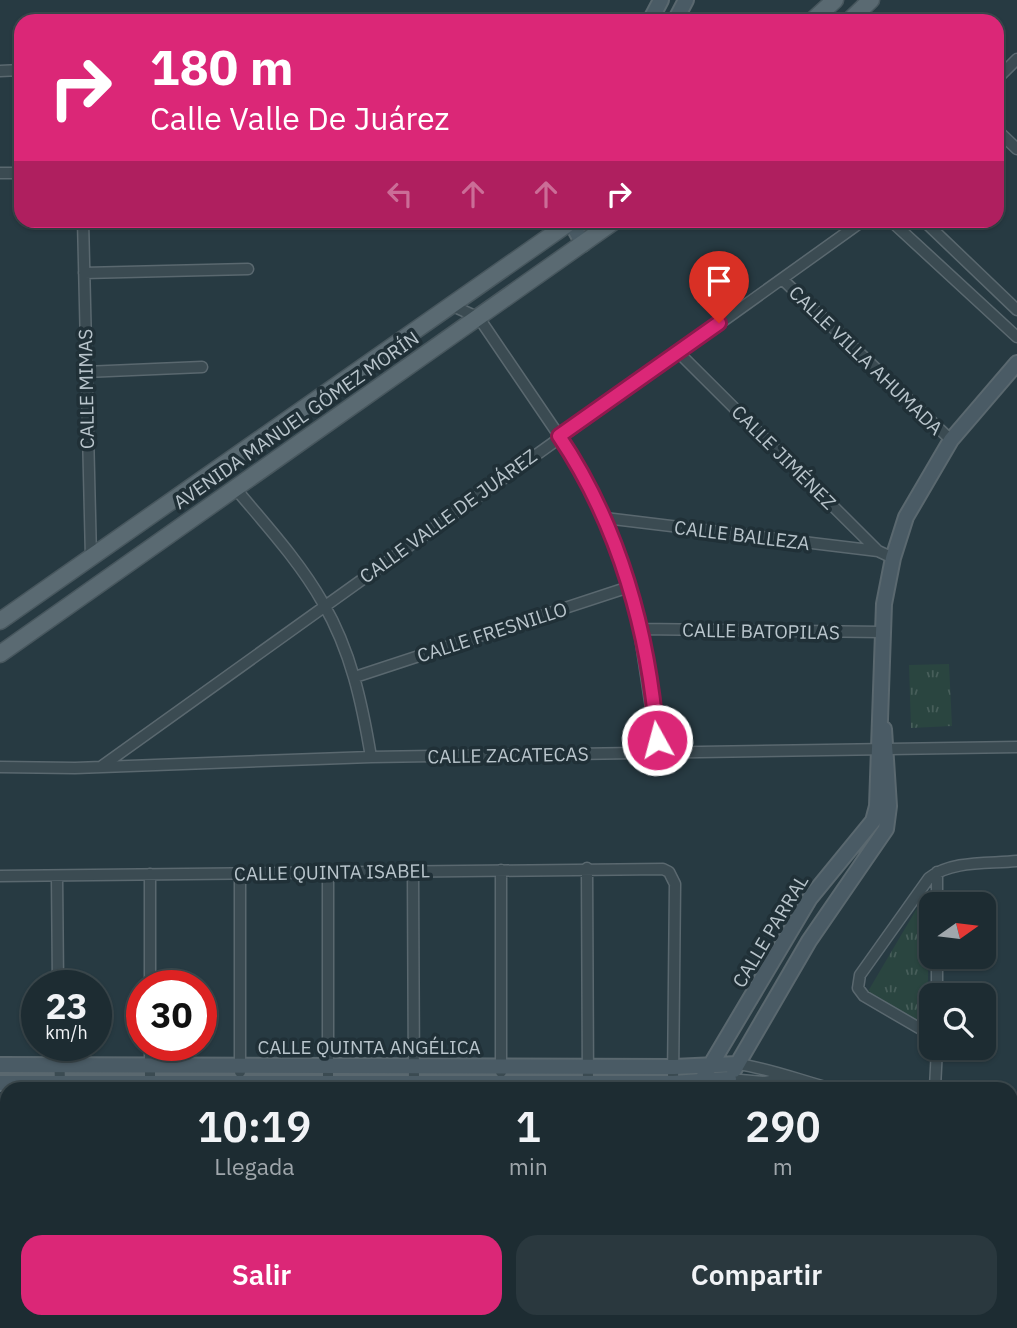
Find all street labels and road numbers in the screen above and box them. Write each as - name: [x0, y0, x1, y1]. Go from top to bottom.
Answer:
- street label: CALLE VILLA AHUMADA: [784, 280, 948, 440]
- street label: AVENIDA MANUEL GÓMEZ MORÍN: [169, 326, 423, 514]
- street label: CALLE MIMAS: [73, 329, 99, 449]
- street label: CALLE JIMÉNEZ: [727, 400, 841, 514]
- street label: CALLE VALLE DE JUÁREZ: [355, 444, 541, 588]
- street label: CALLE BALLEZA: [673, 515, 811, 555]
- street label: CALLE FRESNILLO: [414, 596, 570, 668]
- street label: CALLE BATOPILAS: [682, 618, 840, 644]
- street label: CALLE ZACATECAS: [427, 742, 589, 768]
- street label: CALLE QUINTA ISABEL: [234, 858, 430, 886]
- street label: CALLE PARRAL: [727, 870, 813, 992]
- street label: CALLE QUINTA ANGÉLICA: [257, 1035, 481, 1059]

